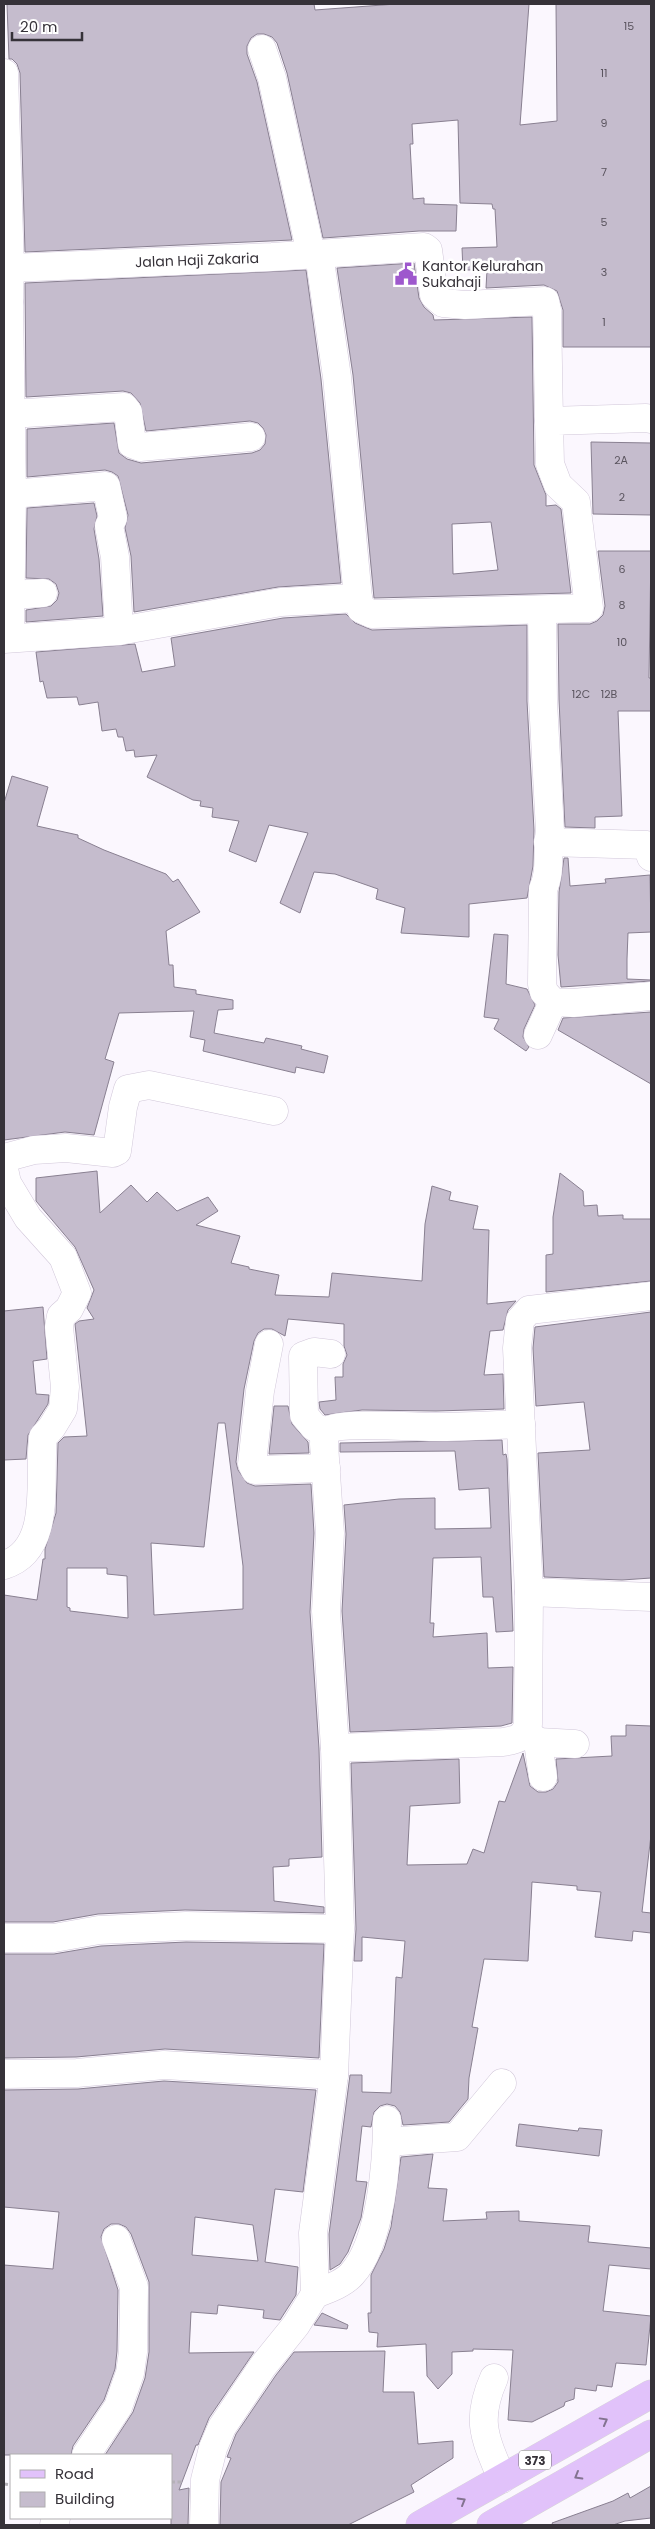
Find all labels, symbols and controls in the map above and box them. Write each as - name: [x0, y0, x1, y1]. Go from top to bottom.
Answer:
- scale bar: [12, 10, 82, 42]
- text: 20 m: [20, 16, 58, 37]
- house number: 15: [624, 18, 634, 34]
- house number: 11: [600, 65, 608, 81]
- house number: 9: [601, 115, 608, 131]
- house number: 7: [601, 164, 607, 180]
- house number: 5: [601, 214, 608, 230]
- street label: Jalan Haji Zakaria: [135, 248, 259, 272]
- place label: Kantor Kelurahan Sukahaji: [422, 256, 543, 292]
- public building icon: Kantor Kelurahan Sukahaji: [393, 261, 419, 287]
- house number: 3: [601, 264, 607, 280]
- house number: 1: [602, 314, 606, 330]
- house number: 2A: [614, 452, 628, 468]
- house number: 2: [619, 489, 625, 505]
- house number: 6: [619, 561, 626, 577]
- house number: 8: [619, 597, 626, 613]
- house number: 10: [617, 634, 627, 650]
- house number: 12C: [572, 686, 590, 702]
- house number: 12B: [601, 686, 618, 702]
- one-way arrow: [598, 2418, 607, 2428]
- road number: 373: [519, 2450, 551, 2470]
- legend: [10, 2454, 172, 2519]
- text: Road: [55, 2463, 94, 2484]
- one-way arrow: [575, 2469, 584, 2479]
- text: Building: [55, 2488, 115, 2509]
- one-way arrow: [457, 2498, 466, 2508]

